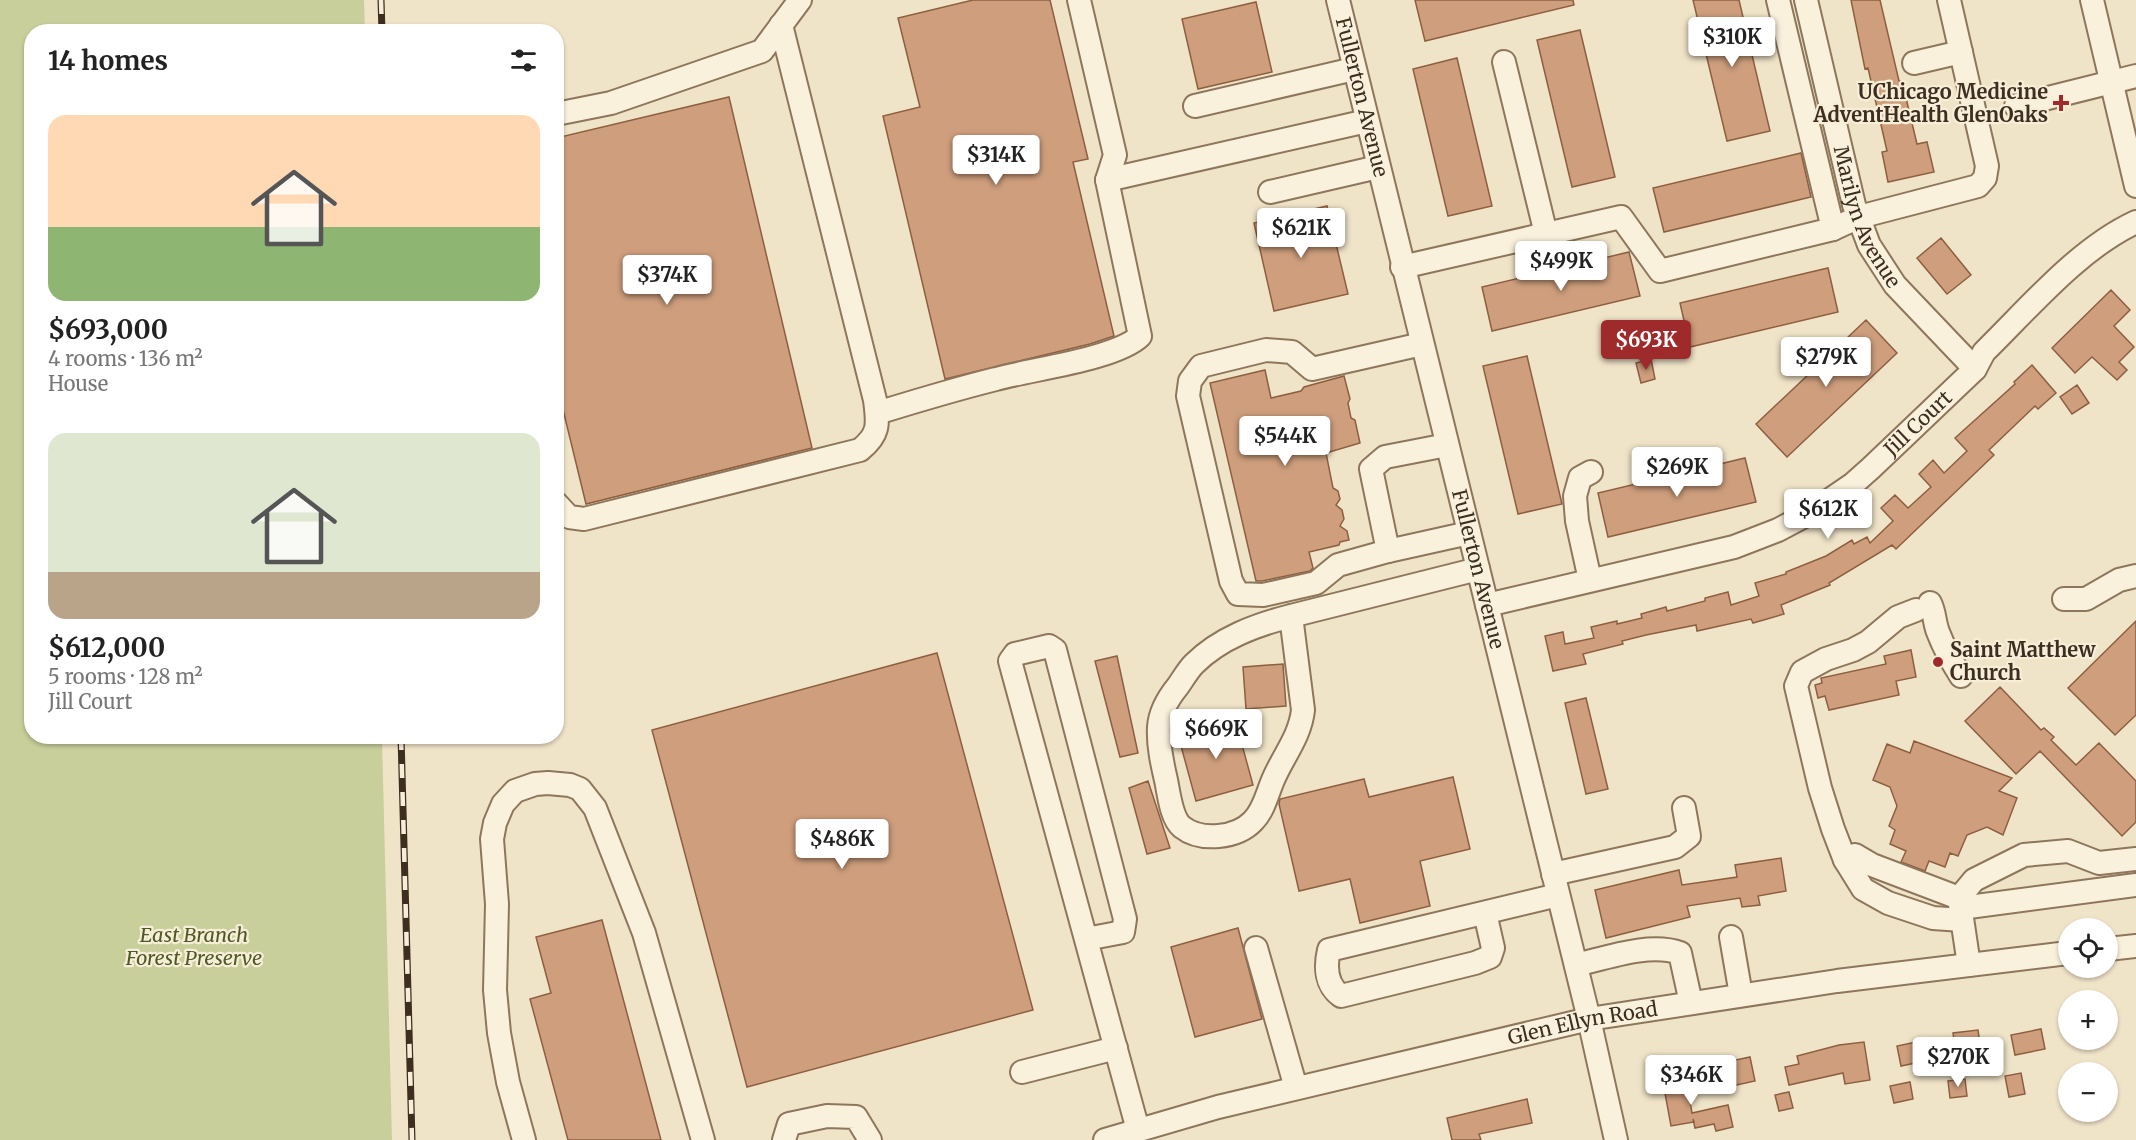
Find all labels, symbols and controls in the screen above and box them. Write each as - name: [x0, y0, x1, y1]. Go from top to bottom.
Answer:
- street label: Fullerton Avenue: [1331, 15, 1394, 179]
- pin: $310K: [1690, 17, 1774, 68]
- text: $310K: [1702, 24, 1762, 49]
- text: 14 homes: [48, 44, 168, 77]
- icon: filters: [507, 44, 540, 77]
- place label: UChicago Medicine AdventHealth GlenOaks: [1812, 79, 2048, 127]
- marker: UChicago Medicine AdventHealth GlenOaks: [2052, 94, 2070, 112]
- pin: $314K: [954, 135, 1038, 186]
- text: $314K: [967, 142, 1025, 167]
- street label: Marilyn Avenue: [1829, 143, 1906, 292]
- icon: home: [240, 154, 348, 262]
- pin: $621K: [1259, 208, 1343, 259]
- text: $621K: [1271, 215, 1331, 240]
- pin: $499K: [1519, 241, 1603, 292]
- text: $499K: [1529, 248, 1593, 273]
- pin: $374K: [625, 255, 709, 306]
- text: $374K: [637, 262, 697, 287]
- text: $693,000: [48, 313, 168, 346]
- pin: $693K: [1604, 320, 1688, 371]
- text: $693K: [1615, 327, 1677, 352]
- pin: $279K: [1784, 337, 1868, 388]
- text: $279K: [1795, 344, 1857, 369]
- text: 4 rooms · 136 m²: [48, 346, 203, 371]
- text: House: [48, 371, 108, 396]
- street label: Jill Court: [1878, 385, 1957, 462]
- pin: $544K: [1243, 416, 1327, 467]
- text: $544K: [1253, 423, 1317, 448]
- pin: $269K: [1635, 447, 1719, 498]
- text: $269K: [1646, 454, 1708, 479]
- icon: home: [240, 472, 348, 580]
- street label: Fullerton Avenue: [1447, 486, 1510, 651]
- pin: $612K: [1786, 489, 1870, 540]
- text: $612K: [1798, 496, 1858, 521]
- text: $612,000: [48, 631, 165, 664]
- place label: Saint Matthew Church: [1950, 637, 2096, 685]
- marker: Saint Matthew Church: [1931, 655, 1945, 669]
- text: 5 rooms · 128 m²: [48, 664, 203, 689]
- text: Jill Court: [48, 689, 132, 714]
- pin: $669K: [1174, 709, 1258, 760]
- text: $669K: [1184, 716, 1248, 741]
- pin: $486K: [800, 819, 884, 870]
- text: $486K: [810, 826, 874, 851]
- map controls: [2058, 918, 2118, 1122]
- button: locate: [2058, 918, 2118, 978]
- park label: East Branch Forest Preserve: [125, 922, 262, 970]
- button: +: [2058, 990, 2118, 1050]
- street label: Glen Ellyn Road: [1505, 996, 1659, 1050]
- pin: $270K: [1916, 1037, 2000, 1088]
- text: $270K: [1927, 1044, 1989, 1069]
- pin: $346K: [1649, 1055, 1733, 1106]
- text: $346K: [1659, 1062, 1723, 1087]
- button: −: [2058, 1062, 2118, 1122]

